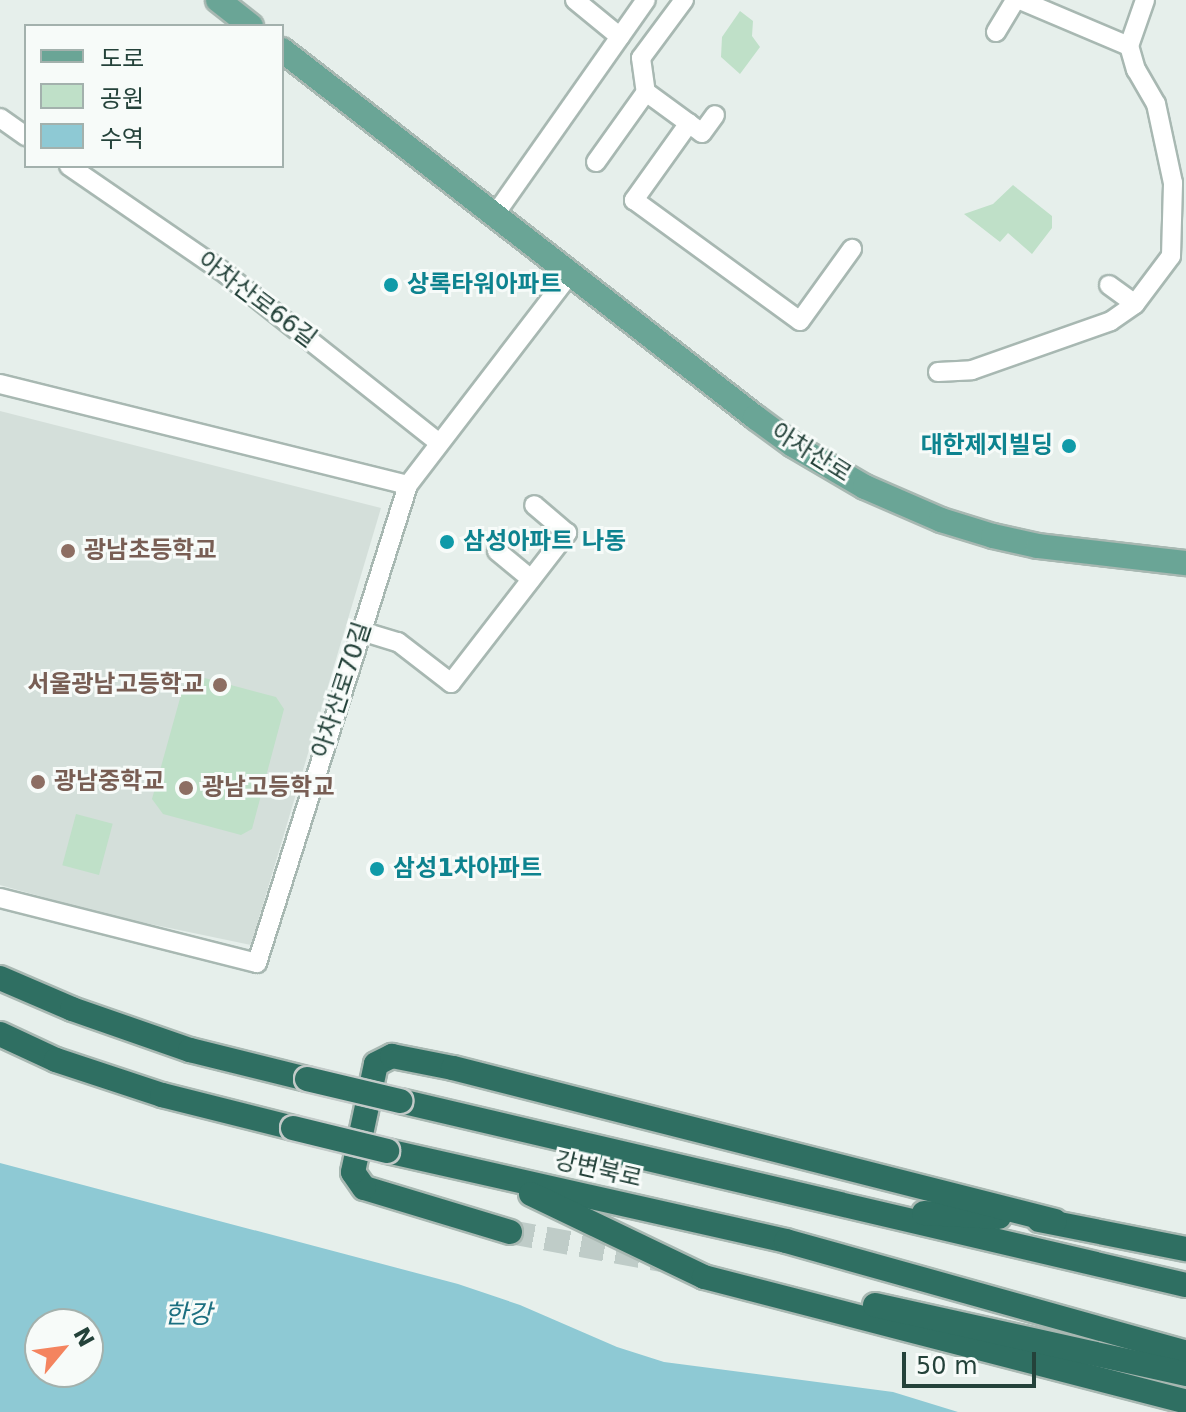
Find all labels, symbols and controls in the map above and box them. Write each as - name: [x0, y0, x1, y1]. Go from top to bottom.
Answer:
- legend: [24, 24, 284, 168]
- text: 도로: [100, 45, 144, 73]
- text: 공원: [100, 85, 144, 113]
- text: 수역: [100, 125, 144, 153]
- street label: 아차산로66길: [192, 246, 322, 354]
- place label: 상록타워아파트: [407, 271, 562, 299]
- marker: 상록타워아파트: [382, 276, 400, 294]
- street label: 아차산로: [766, 417, 856, 489]
- place label: 대한제지빌딩: [921, 432, 1053, 460]
- marker: 대한제지빌딩: [1060, 437, 1078, 455]
- place label: 삼성아파트 나동: [463, 528, 626, 556]
- marker: 삼성아파트 나동: [438, 533, 456, 551]
- place label: 광남초등학교: [84, 537, 216, 565]
- marker: 광남초등학교: [59, 542, 77, 560]
- street label: 아차산로70길: [307, 619, 377, 761]
- place label: 서울광남고등학교: [27, 671, 204, 699]
- marker: 서울광남고등학교: [211, 676, 229, 694]
- place label: 광남중학교: [54, 768, 164, 796]
- marker: 광남중학교: [29, 773, 47, 791]
- place label: 광남고등학교: [202, 774, 334, 802]
- marker: 광남고등학교: [177, 779, 195, 797]
- place label: 삼성1차아파트: [393, 855, 542, 883]
- marker: 삼성1차아파트: [368, 860, 386, 878]
- street label: 강변북로: [552, 1146, 644, 1194]
- water label: 한강: [164, 1299, 212, 1331]
- north arrow: [24, 1308, 104, 1388]
- text: N: [68, 1323, 99, 1351]
- scale bar: [906, 1336, 1040, 1386]
- text: 50 m: [916, 1352, 978, 1380]

